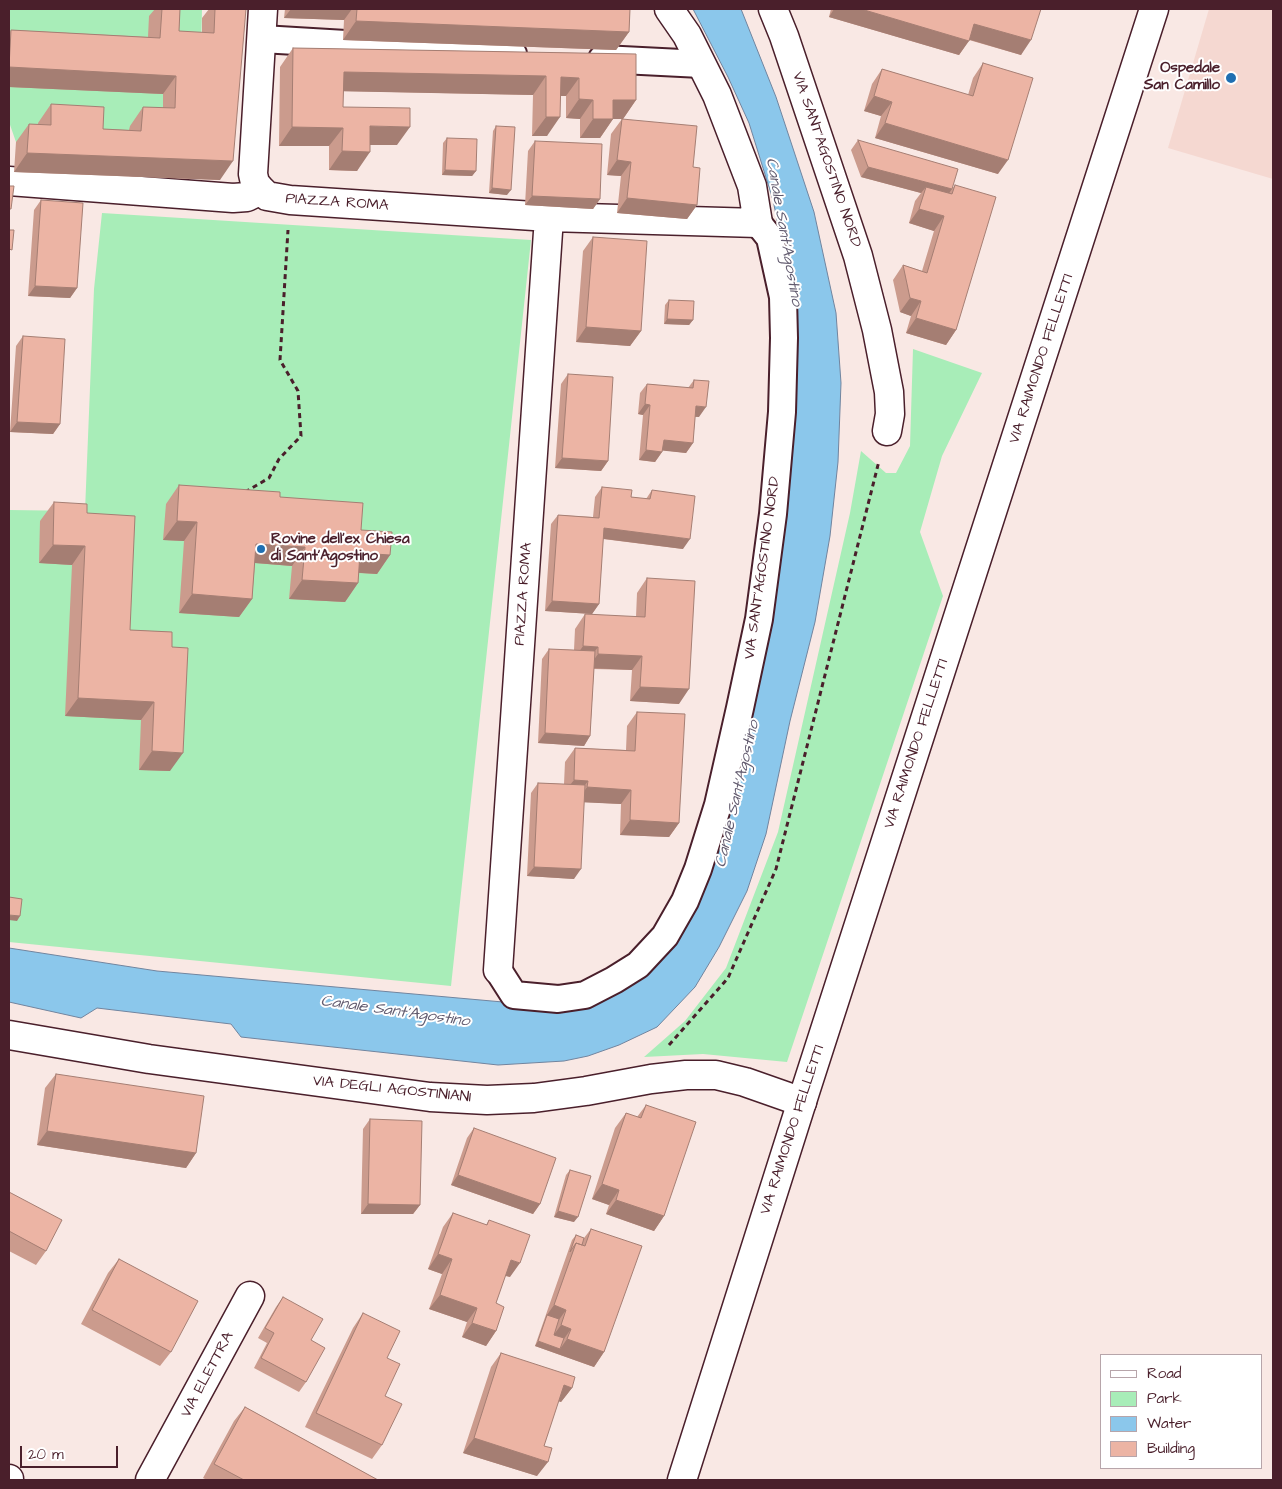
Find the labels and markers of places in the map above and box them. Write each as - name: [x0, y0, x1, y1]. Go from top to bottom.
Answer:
- place label: Ospedale San Camillo: [1144, 60, 1220, 95]
- marker: Ospedale San Camillo: [1224, 71, 1238, 85]
- place label: Rovine dell'ex Chiesa di Sant'Agostino: [271, 531, 410, 566]
- marker: Rovine dell'ex Chiesa di Sant'Agostino: [255, 543, 267, 555]

